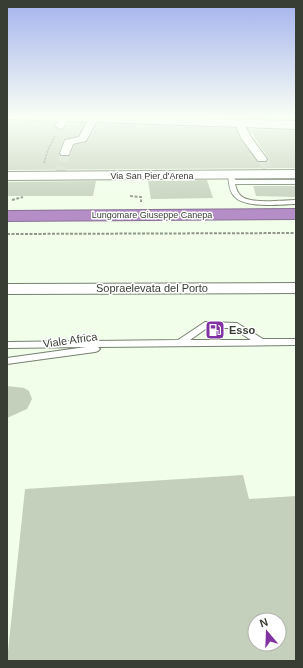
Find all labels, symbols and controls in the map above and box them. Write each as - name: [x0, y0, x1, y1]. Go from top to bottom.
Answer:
- street label: Via San Pier d'Arena: [110, 171, 194, 181]
- street label: Lungomare Giuseppe Canepa: [92, 210, 212, 220]
- street label: Sopraelevata del Porto: [96, 282, 208, 294]
- fuel station icon: Esso: [204, 319, 226, 341]
- place label: Esso: [229, 324, 256, 336]
- street label: Viale Africa: [42, 330, 99, 350]
- north arrow: [247, 612, 287, 652]
- text: N: [258, 616, 270, 630]

